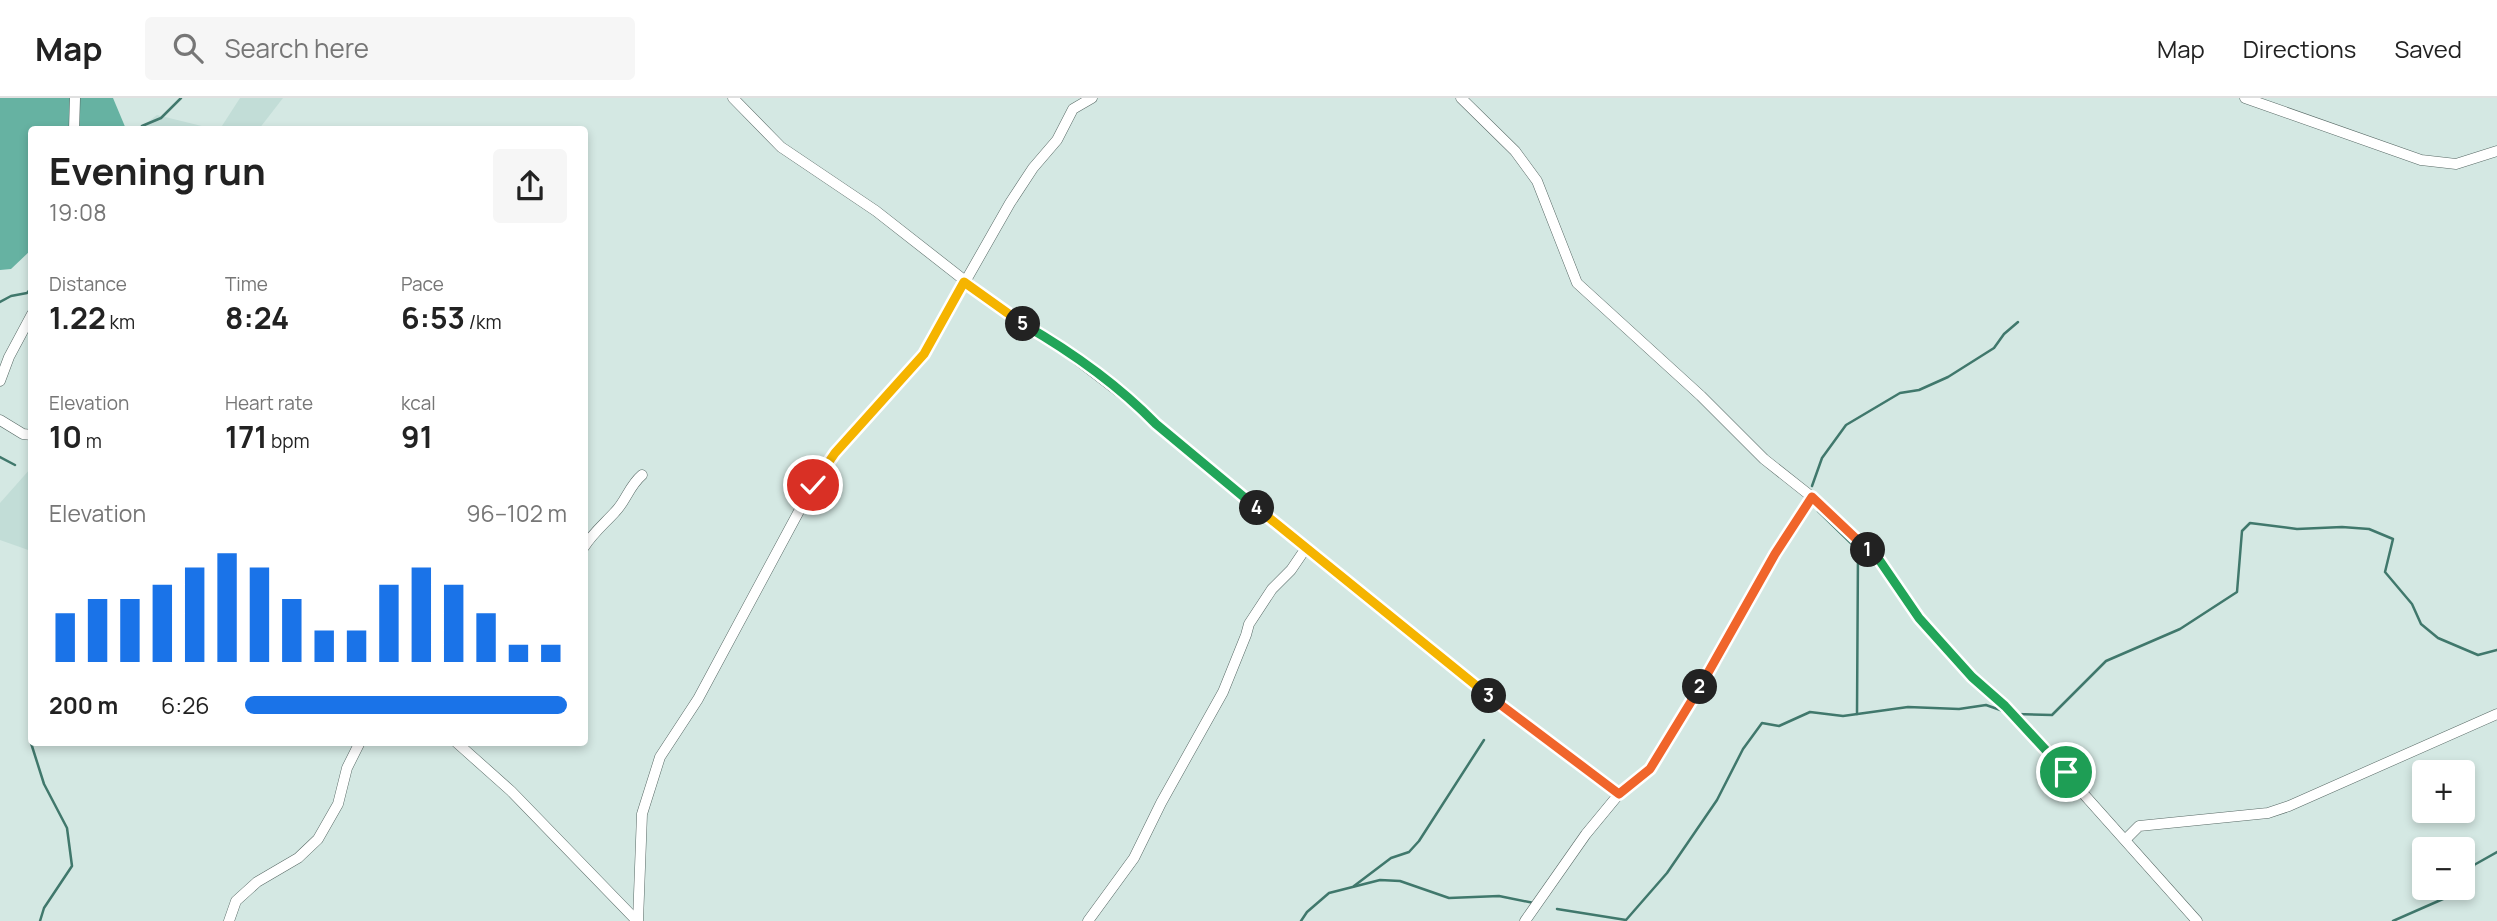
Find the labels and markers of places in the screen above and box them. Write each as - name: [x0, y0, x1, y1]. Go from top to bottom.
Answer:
- pin: 5: [1006, 306, 1040, 342]
- pin: [783, 455, 843, 515]
- pin: 4: [1240, 490, 1274, 526]
- pin: 1: [1850, 532, 1885, 568]
- pin: 2: [1682, 670, 1718, 704]
- pin: 3: [1472, 678, 1506, 714]
- pin: [2036, 742, 2096, 802]

